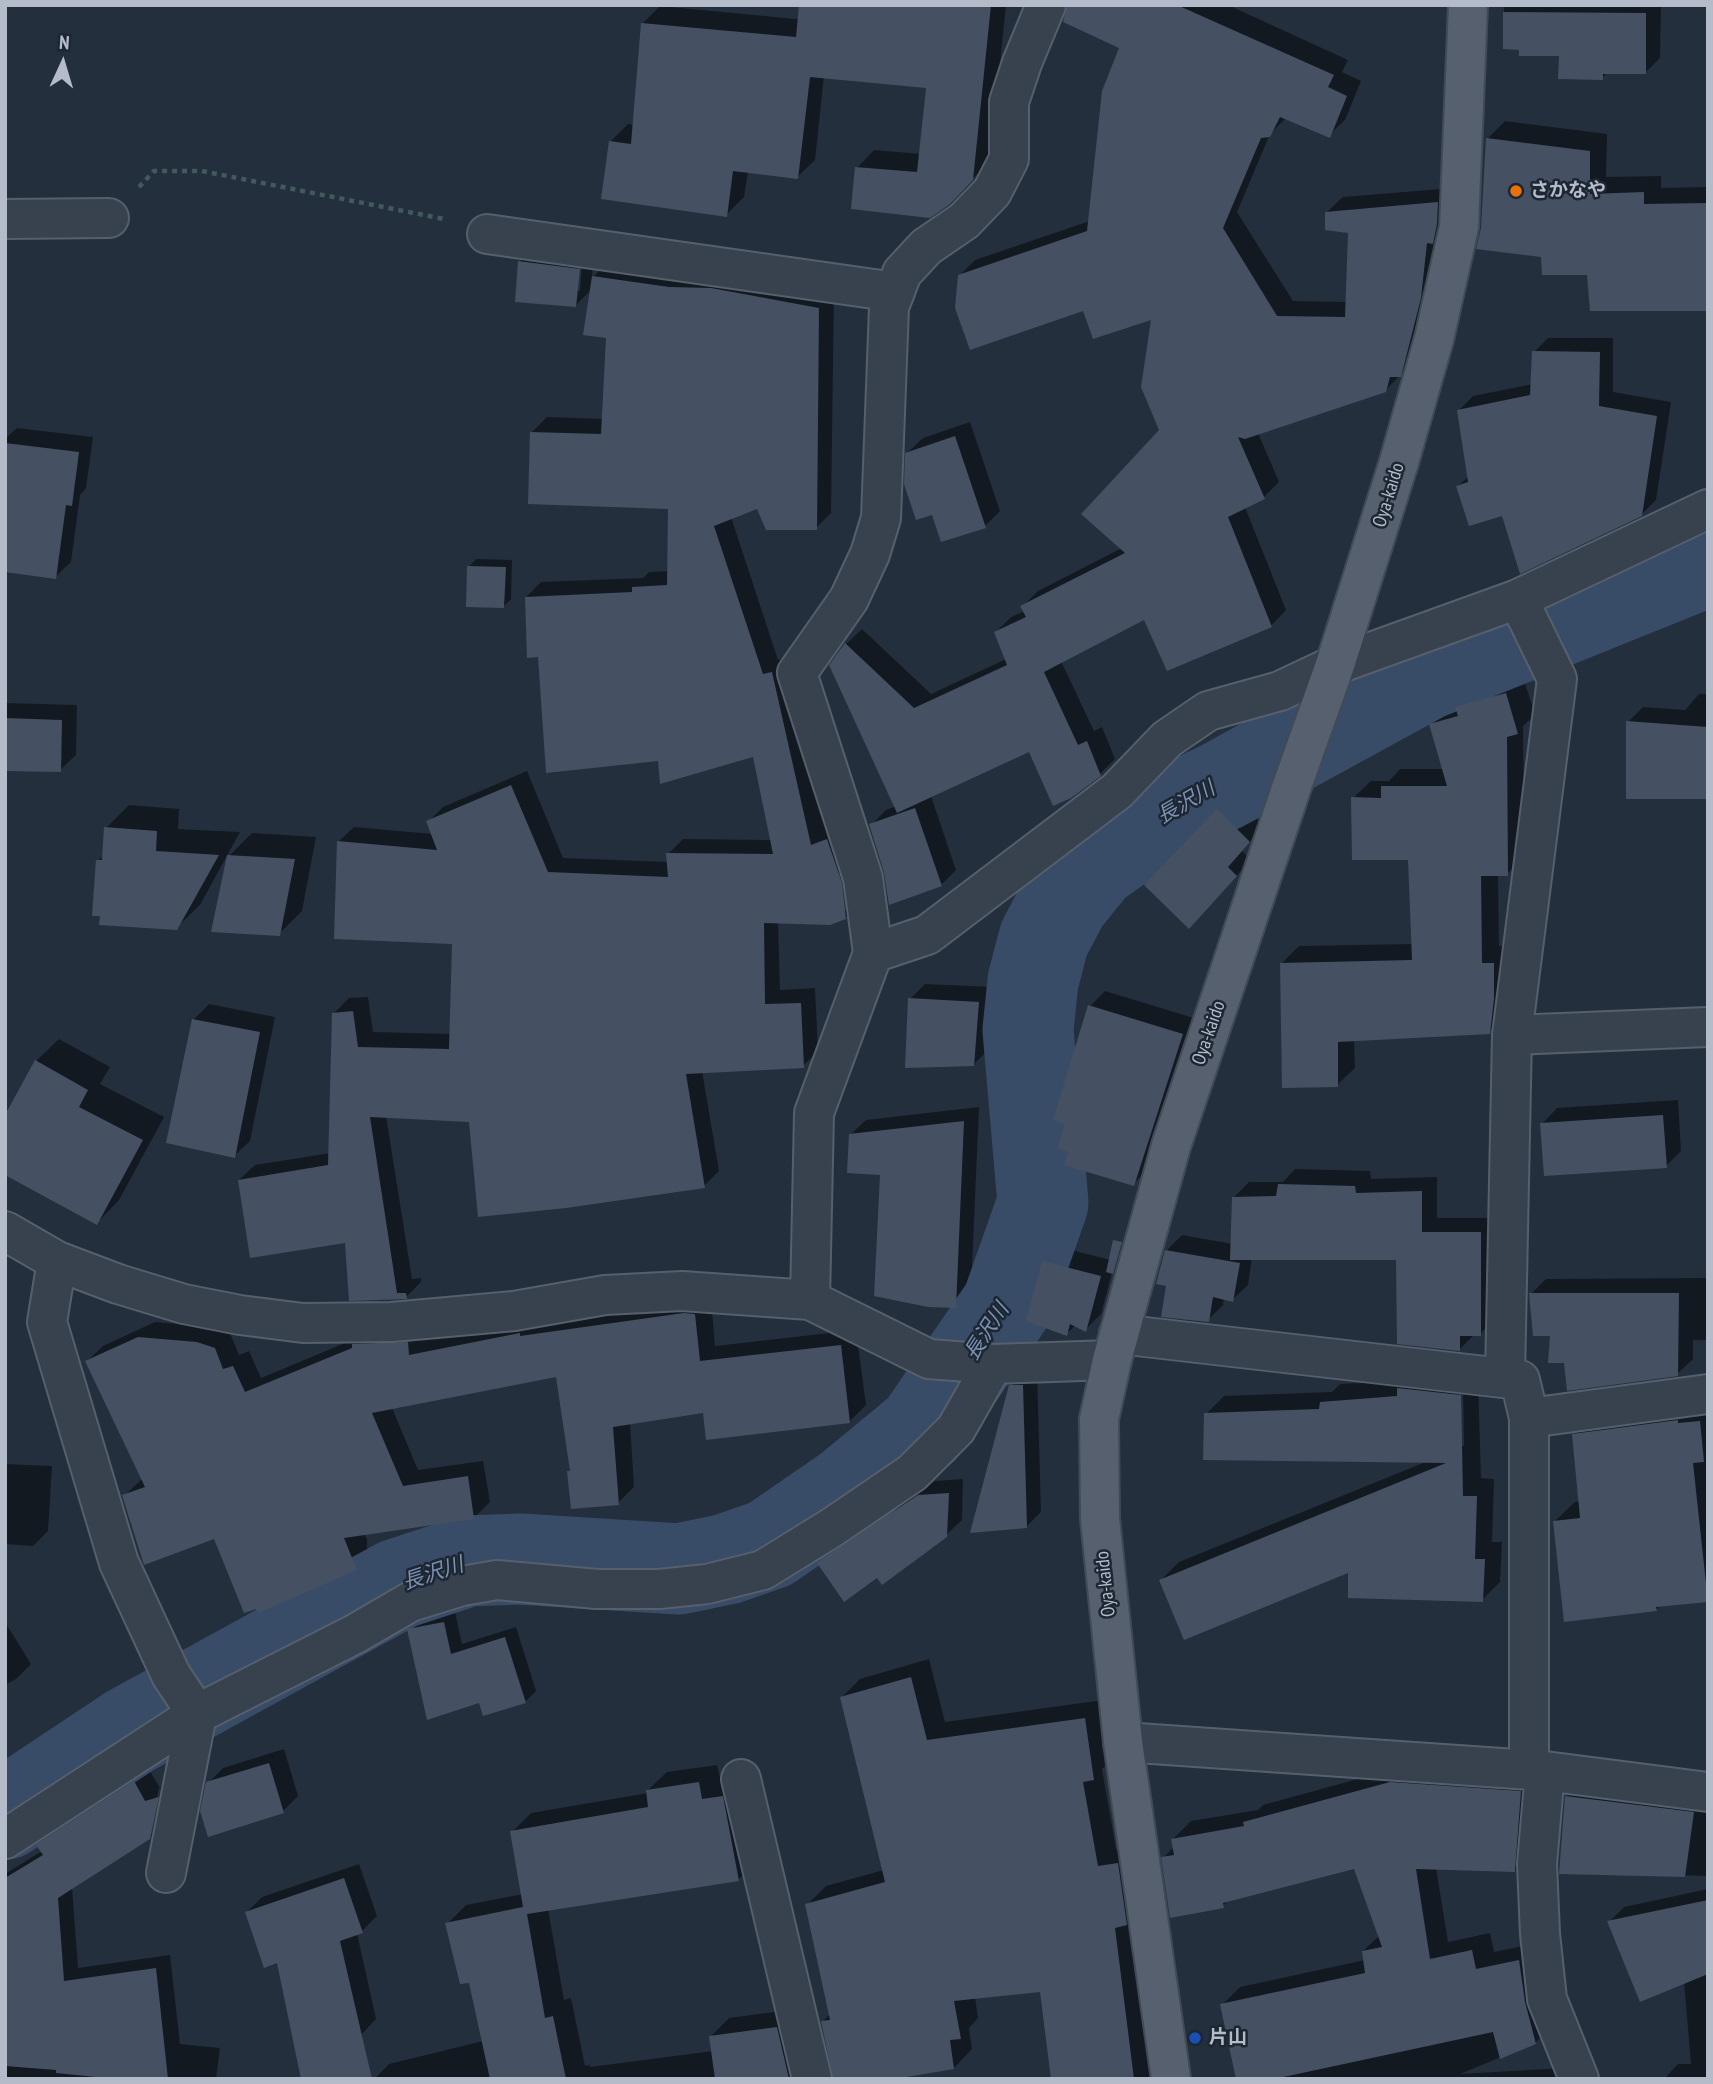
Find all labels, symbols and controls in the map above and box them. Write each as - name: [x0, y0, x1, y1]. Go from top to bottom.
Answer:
- north arrow: [28, 28, 98, 98]
- text: N: [58, 30, 70, 54]
- place label: さかなや: [1530, 180, 1606, 202]
- marker: さかなや: [1508, 183, 1524, 199]
- street label: Oya-kaido: [1368, 460, 1410, 530]
- water label: 長沢川: [1152, 776, 1220, 830]
- street label: Oya-kaido: [1187, 998, 1231, 1068]
- water label: 長沢川: [959, 1299, 1015, 1365]
- street label: Oya-kaido: [1091, 1550, 1121, 1618]
- water label: 長沢川: [399, 1552, 467, 1596]
- place label: 片山: [1209, 2027, 1247, 2049]
- marker: 片山: [1187, 2030, 1203, 2046]

